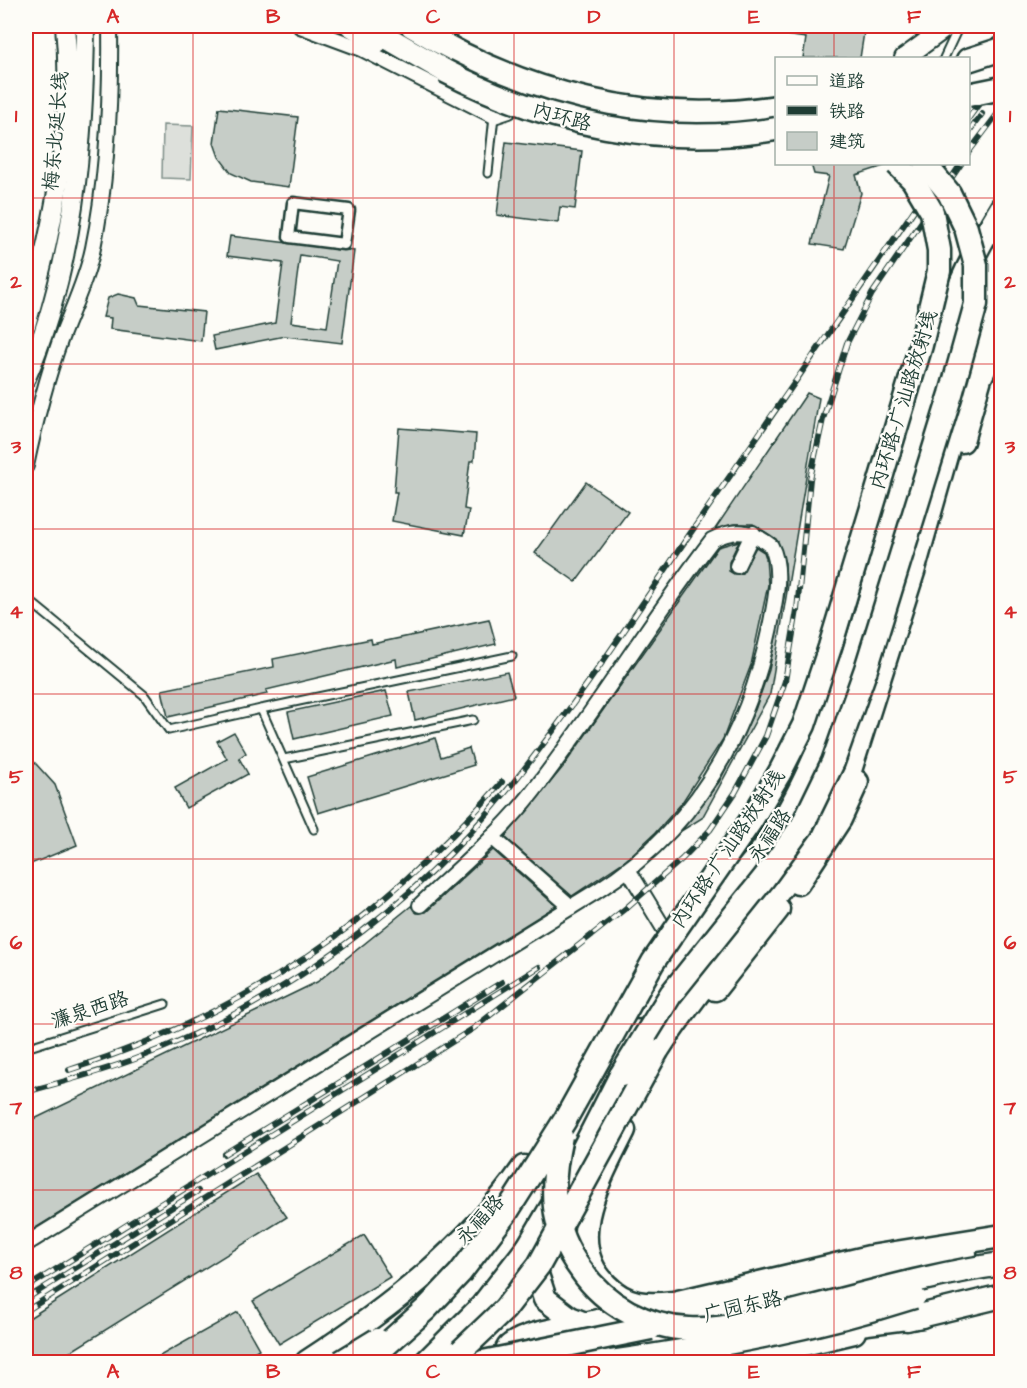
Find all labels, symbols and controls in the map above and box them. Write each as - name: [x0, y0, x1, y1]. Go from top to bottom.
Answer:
- text: A: [107, 3, 120, 31]
- text: B: [266, 3, 281, 31]
- text: C: [426, 3, 441, 31]
- text: D: [588, 3, 601, 31]
- text: E: [748, 3, 760, 31]
- text: F: [907, 3, 922, 31]
- legend: [775, 57, 970, 165]
- text: 道路: [829, 69, 865, 94]
- street label: 梅东北延长线: [37, 70, 75, 192]
- street label: 内环路: [529, 96, 596, 139]
- text: 铁路: [829, 99, 865, 124]
- text: 1: [15, 102, 18, 130]
- text: 1: [1009, 102, 1012, 130]
- text: 建筑: [829, 129, 865, 154]
- text: 2: [9, 268, 22, 296]
- text: 2: [1003, 268, 1016, 296]
- street label: 内环路-广汕路放射线: [863, 307, 945, 493]
- text: 3: [10, 433, 22, 461]
- text: 3: [1004, 433, 1016, 461]
- text: 4: [9, 598, 23, 626]
- text: 4: [1003, 598, 1017, 626]
- text: 5: [9, 763, 24, 791]
- text: 5: [1003, 763, 1018, 791]
- street label: 内环路-广汕路放射线: [664, 764, 792, 934]
- street label: 永福路: [742, 802, 799, 869]
- text: 6: [10, 929, 23, 957]
- text: 6: [1004, 929, 1017, 957]
- street label: 濂泉西路: [48, 984, 133, 1036]
- text: 7: [9, 1094, 23, 1122]
- text: 7: [1003, 1094, 1017, 1122]
- street label: 永福路: [449, 1188, 511, 1251]
- text: 8: [10, 1259, 23, 1287]
- text: 8: [1004, 1259, 1017, 1287]
- street label: 广园东路: [701, 1284, 786, 1330]
- text: A: [107, 1358, 120, 1386]
- text: B: [266, 1358, 281, 1386]
- text: C: [426, 1358, 441, 1386]
- text: D: [588, 1358, 601, 1386]
- text: E: [748, 1358, 760, 1386]
- text: F: [907, 1358, 922, 1386]

